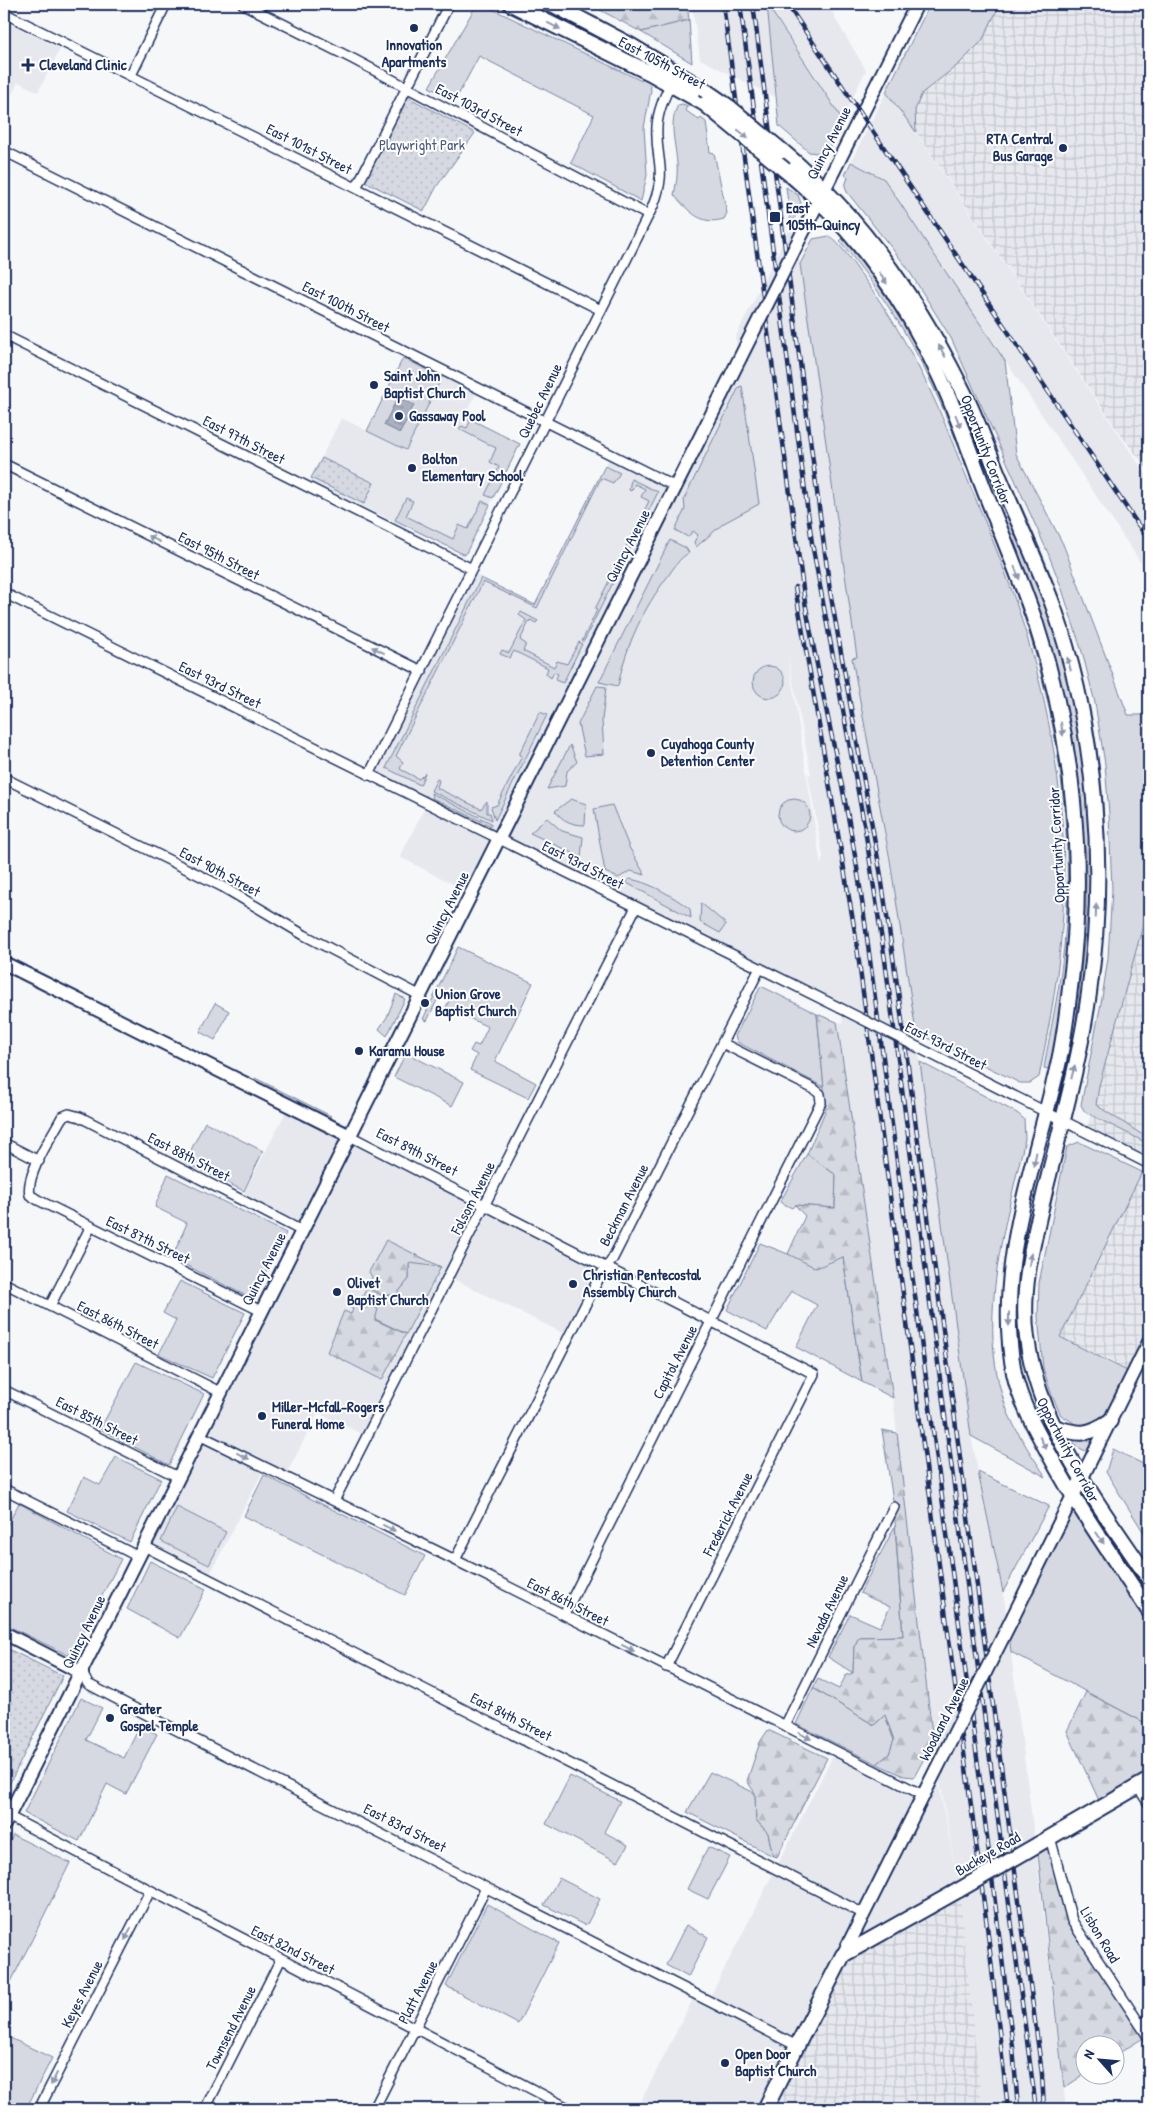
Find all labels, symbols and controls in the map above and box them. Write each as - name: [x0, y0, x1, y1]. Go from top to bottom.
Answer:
- marker: Innovation Apartments: [408, 22, 420, 34]
- one-way arrow: [547, 22, 561, 30]
- street label: East 105th Street: [615, 31, 710, 95]
- place label: Innovation Apartments: [382, 34, 446, 73]
- place label: Cleveland Clinic: [39, 54, 128, 75]
- marker: Cleveland Clinic: [21, 58, 35, 72]
- street label: East 103rd Street: [432, 78, 527, 142]
- street label: Quincy Avenue: [801, 103, 856, 183]
- street label: East 101st Street: [263, 118, 357, 180]
- one-way arrow: [737, 128, 749, 140]
- place label: RTA Central Bus Garage: [987, 128, 1054, 167]
- park label: Playwright Park: [379, 134, 465, 155]
- marker: RTA Central Bus Garage: [1057, 142, 1069, 154]
- place label: East 105th–Quincy: [786, 197, 861, 236]
- marker: East 105th–Quincy: [768, 210, 782, 224]
- one-way arrow: [878, 271, 888, 285]
- street label: East 100th Street: [299, 275, 394, 338]
- one-way arrow: [937, 345, 946, 358]
- street label: Quebec Avenue: [512, 360, 567, 442]
- place label: Saint John Baptist Church: [384, 365, 466, 404]
- marker: Saint John Baptist Church: [368, 379, 380, 391]
- street label: Opportunity Corridor: [956, 392, 1017, 508]
- place label: Gassaway Pool: [409, 405, 486, 427]
- street label: East 97th Street: [200, 410, 290, 470]
- marker: Gassaway Pool: [393, 410, 405, 422]
- one-way arrow: [954, 414, 962, 429]
- place label: Bolton Elementary School: [422, 448, 524, 487]
- marker: Bolton Elementary School: [406, 462, 418, 474]
- street label: Quincy Avenue: [600, 506, 655, 586]
- street label: East 95th Street: [175, 526, 264, 585]
- one-way arrow: [147, 535, 161, 543]
- one-way arrow: [1013, 566, 1021, 581]
- one-way arrow: [371, 646, 385, 654]
- street label: East 93rd Street: [176, 656, 266, 714]
- one-way arrow: [1065, 656, 1073, 671]
- one-way arrow: [1058, 721, 1066, 737]
- place label: Cuyahoga County Detention Center: [661, 733, 755, 771]
- marker: Cuyahoga County Detention Center: [645, 747, 657, 759]
- street label: Opportunity Corridor: [1043, 786, 1070, 904]
- street label: East 93rd Street: [539, 835, 628, 895]
- street label: East 90th Street: [176, 841, 265, 902]
- street label: Quincy Avenue: [419, 868, 474, 948]
- one-way arrow: [1093, 903, 1101, 919]
- place label: Union Grove Baptist Church: [435, 983, 517, 1022]
- marker: Union Grove Baptist Church: [419, 997, 431, 1009]
- street label: East 93rd Street: [902, 1016, 991, 1076]
- place label: Karamu House: [369, 1040, 445, 1061]
- marker: Karamu House: [353, 1045, 365, 1057]
- one-way arrow: [1069, 1064, 1077, 1079]
- street label: East 89th Street: [373, 1122, 462, 1181]
- street label: East 88th Street: [144, 1127, 235, 1187]
- one-way arrow: [1030, 1151, 1038, 1167]
- street label: Folsom Avenue: [445, 1158, 500, 1239]
- street label: Beckman Avenue: [594, 1160, 653, 1250]
- street label: East 87th Street: [103, 1210, 194, 1269]
- street label: Quincy Avenue: [236, 1229, 291, 1309]
- one-way arrow: [1026, 1252, 1034, 1268]
- place label: Christian Pentecostal Assembly Church: [583, 1264, 702, 1303]
- place label: Olivet Baptist Church: [347, 1272, 429, 1311]
- marker: Christian Pentecostal Assembly Church: [567, 1278, 579, 1290]
- marker: Olivet Baptist Church: [331, 1286, 343, 1298]
- street label: East 86th Street: [74, 1295, 163, 1355]
- one-way arrow: [1005, 1311, 1013, 1327]
- street label: Capitol Avenue: [647, 1321, 702, 1402]
- street label: East 85th Street: [53, 1391, 143, 1451]
- street label: Opportunity Corridor: [1032, 1394, 1105, 1506]
- place label: Miller-Mcfall-Rogers Funeral Home: [271, 1396, 384, 1434]
- marker: Miller-Mcfall-Rogers Funeral Home: [256, 1410, 268, 1422]
- one-way arrow: [1038, 1436, 1047, 1450]
- one-way arrow: [236, 1452, 250, 1460]
- street label: Frederick Avenue: [697, 1468, 758, 1560]
- one-way arrow: [382, 1524, 396, 1532]
- one-way arrow: [1095, 1531, 1105, 1545]
- street label: Nevada Avenue: [800, 1571, 853, 1651]
- street label: East 86th Street: [524, 1572, 613, 1632]
- street label: Quincy Avenue: [57, 1591, 110, 1672]
- one-way arrow: [621, 1644, 635, 1652]
- street label: Woodland Avenue: [914, 1673, 974, 1764]
- street label: East 84th Street: [467, 1687, 556, 1746]
- place label: Greater Gospel Temple: [120, 1698, 198, 1737]
- marker: Greater Gospel Temple: [104, 1712, 116, 1724]
- one-way arrow: [797, 1732, 812, 1740]
- street label: East 83rd Street: [360, 1798, 451, 1858]
- street label: Buckeye Road: [951, 1826, 1024, 1881]
- street label: Lisbon Road: [1076, 1903, 1125, 1967]
- street label: East 82nd Street: [248, 1919, 339, 1980]
- one-way arrow: [124, 1927, 132, 1942]
- street label: Keyes Avenue: [56, 1956, 108, 2031]
- street label: Platt Avenue: [393, 1956, 443, 2027]
- street label: Townsend Avenue: [200, 1982, 261, 2074]
- north arrow: [1076, 2036, 1126, 2086]
- place label: Open Door Baptist Church: [735, 2043, 817, 2082]
- text: N: [1078, 2046, 1098, 2062]
- marker: Open Door Baptist Church: [719, 2057, 731, 2069]
- one-way arrow: [50, 2072, 58, 2086]

